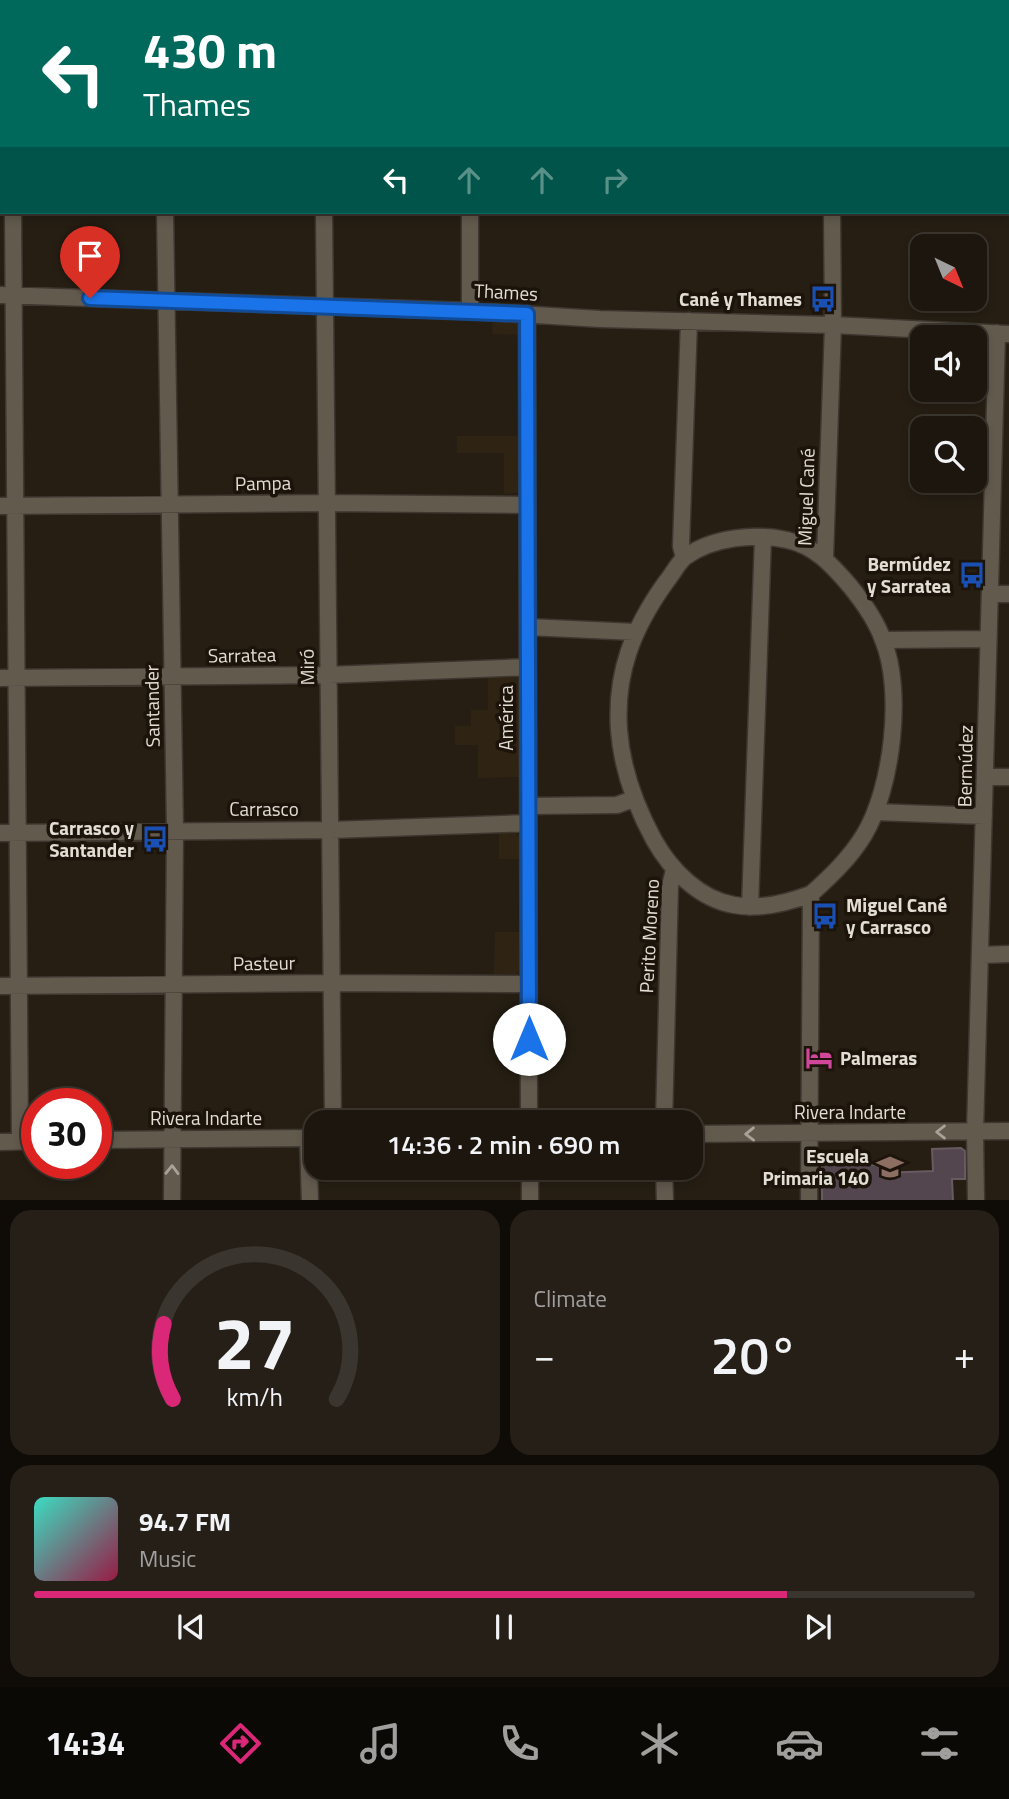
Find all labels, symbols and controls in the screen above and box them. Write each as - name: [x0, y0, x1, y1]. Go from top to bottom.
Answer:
- text: 430 m: [143, 12, 277, 87]
- icon: left: [28, 28, 119, 119]
- text: Thames: [143, 80, 251, 128]
- icon: left: [377, 161, 415, 199]
- icon: ahead: [450, 161, 488, 199]
- icon: ahead: [523, 161, 561, 199]
- icon: right: [596, 161, 634, 199]
- pin: [60, 226, 120, 298]
- north arrow: [910, 234, 987, 312]
- map controls: [910, 234, 987, 493]
- icon: arrive: [71, 237, 109, 275]
- street label: Thames: [473, 275, 539, 308]
- place label: Cané y Thames: [679, 284, 802, 313]
- bus stop icon: Cané y Thames: [808, 284, 838, 314]
- button: sound: [910, 325, 987, 402]
- button: search: [910, 416, 987, 493]
- street label: Miguel Cané: [789, 448, 822, 546]
- street label: Pampa: [235, 468, 292, 497]
- place label: Bermúdez y Sarratea: [867, 549, 951, 600]
- bus stop icon: Bermúdez y Sarratea: [957, 560, 987, 590]
- street label: Sarratea: [208, 639, 277, 670]
- street label: Miró: [292, 648, 321, 686]
- street label: Santander: [136, 664, 167, 748]
- street label: América: [491, 685, 520, 751]
- street label: Bermúdez: [949, 725, 980, 807]
- street label: Carrasco: [229, 794, 299, 823]
- place label: Carrasco y Santander: [49, 813, 134, 864]
- bus stop icon: Carrasco y Santander: [140, 824, 170, 854]
- street label: Perito Moreno: [631, 878, 666, 994]
- place label: Miguel Cané y Carrasco: [846, 890, 947, 941]
- bus stop icon: Miguel Cané y Carrasco: [810, 901, 840, 931]
- street label: Pasteur: [233, 947, 296, 978]
- position arrow: [492, 1002, 566, 1076]
- hotel icon: Palmeras: [804, 1043, 834, 1073]
- place label: Palmeras: [840, 1043, 917, 1072]
- speed limit sign: 30: [21, 1088, 112, 1179]
- street label: Rivera Indarte: [794, 1097, 906, 1126]
- street label: Rivera Indarte: [150, 1103, 262, 1132]
- one-way arrow: [935, 1124, 946, 1140]
- text: 14:36 · 2 min · 690 m: [387, 1125, 620, 1164]
- one-way arrow: [744, 1126, 755, 1141]
- place label: Escuela Primaria 140: [762, 1141, 869, 1192]
- school or university icon: Escuela Primaria 140: [875, 1152, 905, 1182]
- one-way arrow: [165, 1164, 180, 1175]
- text: Climate: [534, 1281, 607, 1316]
- text: 27: [214, 1287, 296, 1397]
- text: 20°: [711, 1315, 798, 1394]
- text: −: [534, 1326, 555, 1384]
- text: +: [954, 1326, 975, 1384]
- text: km/h: [226, 1377, 283, 1415]
- text: 94.7 FM: [139, 1502, 231, 1541]
- text: Music: [139, 1541, 196, 1576]
- icon: previous: [172, 1608, 210, 1646]
- icon: pause: [485, 1608, 523, 1646]
- icon: next: [799, 1608, 837, 1646]
- text: 14:34: [45, 1719, 125, 1767]
- icon: directions: [216, 1719, 265, 1768]
- icon: music: [356, 1719, 405, 1768]
- icon: phone: [495, 1719, 544, 1768]
- icon: climate: [635, 1719, 684, 1768]
- icon: car: [775, 1719, 824, 1768]
- icon: filters: [915, 1719, 964, 1768]

